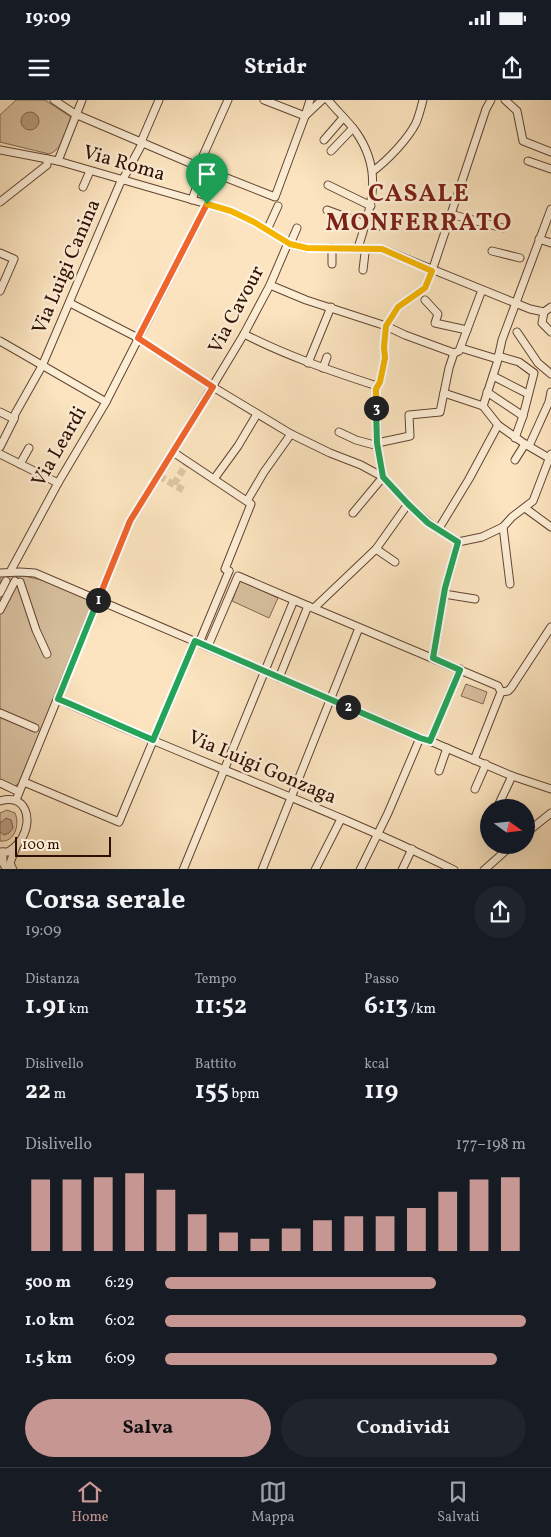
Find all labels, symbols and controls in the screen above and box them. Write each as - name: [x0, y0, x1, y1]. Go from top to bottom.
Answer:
- text: 19:09: [25, 5, 71, 31]
- text: Stridr: [244, 52, 307, 83]
- icon: menu: [25, 54, 53, 82]
- icon: share: [498, 54, 526, 82]
- street label: Via Roma: [80, 139, 168, 189]
- pin: [186, 153, 228, 204]
- icon: arrive: [193, 160, 221, 188]
- district label: CASALE MONFERRATO: [326, 177, 512, 241]
- street label: Via Luigi Canina: [26, 195, 108, 339]
- street label: Via Cavour: [202, 261, 272, 359]
- pin: 3: [364, 396, 388, 420]
- text: 3: [373, 399, 380, 418]
- street label: Via Leardi: [26, 401, 94, 493]
- pin: 1: [86, 588, 110, 612]
- text: 1: [96, 591, 101, 610]
- pin: 2: [336, 694, 360, 720]
- text: 2: [345, 698, 352, 717]
- street label: Via Luigi Gonzaga: [183, 724, 341, 812]
- north arrow: [480, 799, 535, 854]
- map controls: [480, 799, 535, 854]
- scale bar: [15, 834, 111, 858]
- text: 100 m: [22, 836, 60, 855]
- text: Corsa serale: [25, 881, 186, 920]
- button: share: [474, 886, 526, 938]
- text: 19:09: [25, 920, 61, 942]
- text: Distanza: [25, 970, 80, 989]
- text: Tempo: [195, 970, 236, 989]
- text: Passo: [364, 970, 399, 989]
- text: 1.91: [25, 989, 66, 1024]
- text: 11:52: [195, 989, 247, 1024]
- text: 6:13: [364, 989, 408, 1024]
- text: km: [66, 1000, 89, 1019]
- text: /km: [408, 1000, 436, 1019]
- text: Dislivello: [25, 1055, 84, 1074]
- text: Battito: [195, 1055, 236, 1074]
- text: kcal: [364, 1055, 389, 1074]
- text: 22: [25, 1074, 51, 1109]
- text: 155: [195, 1074, 229, 1109]
- text: 119: [364, 1074, 398, 1109]
- text: m: [51, 1085, 66, 1104]
- text: bpm: [229, 1085, 260, 1104]
- text: Dislivello: [25, 1134, 92, 1156]
- text: 177–198 m: [456, 1134, 526, 1156]
- text: 500 m: [25, 1272, 71, 1294]
- text: 6:29: [105, 1272, 134, 1294]
- text: 1.0 km: [25, 1310, 74, 1332]
- text: 6:02: [105, 1310, 135, 1332]
- text: 1.5 km: [25, 1348, 72, 1370]
- text: 6:09: [105, 1348, 135, 1370]
- button: Salva: [25, 1399, 271, 1457]
- button: Condividi: [281, 1399, 526, 1457]
- tab: Home: [71, 1478, 108, 1527]
- tab: Mappa: [251, 1478, 294, 1527]
- tab: Salvati: [437, 1478, 480, 1527]

